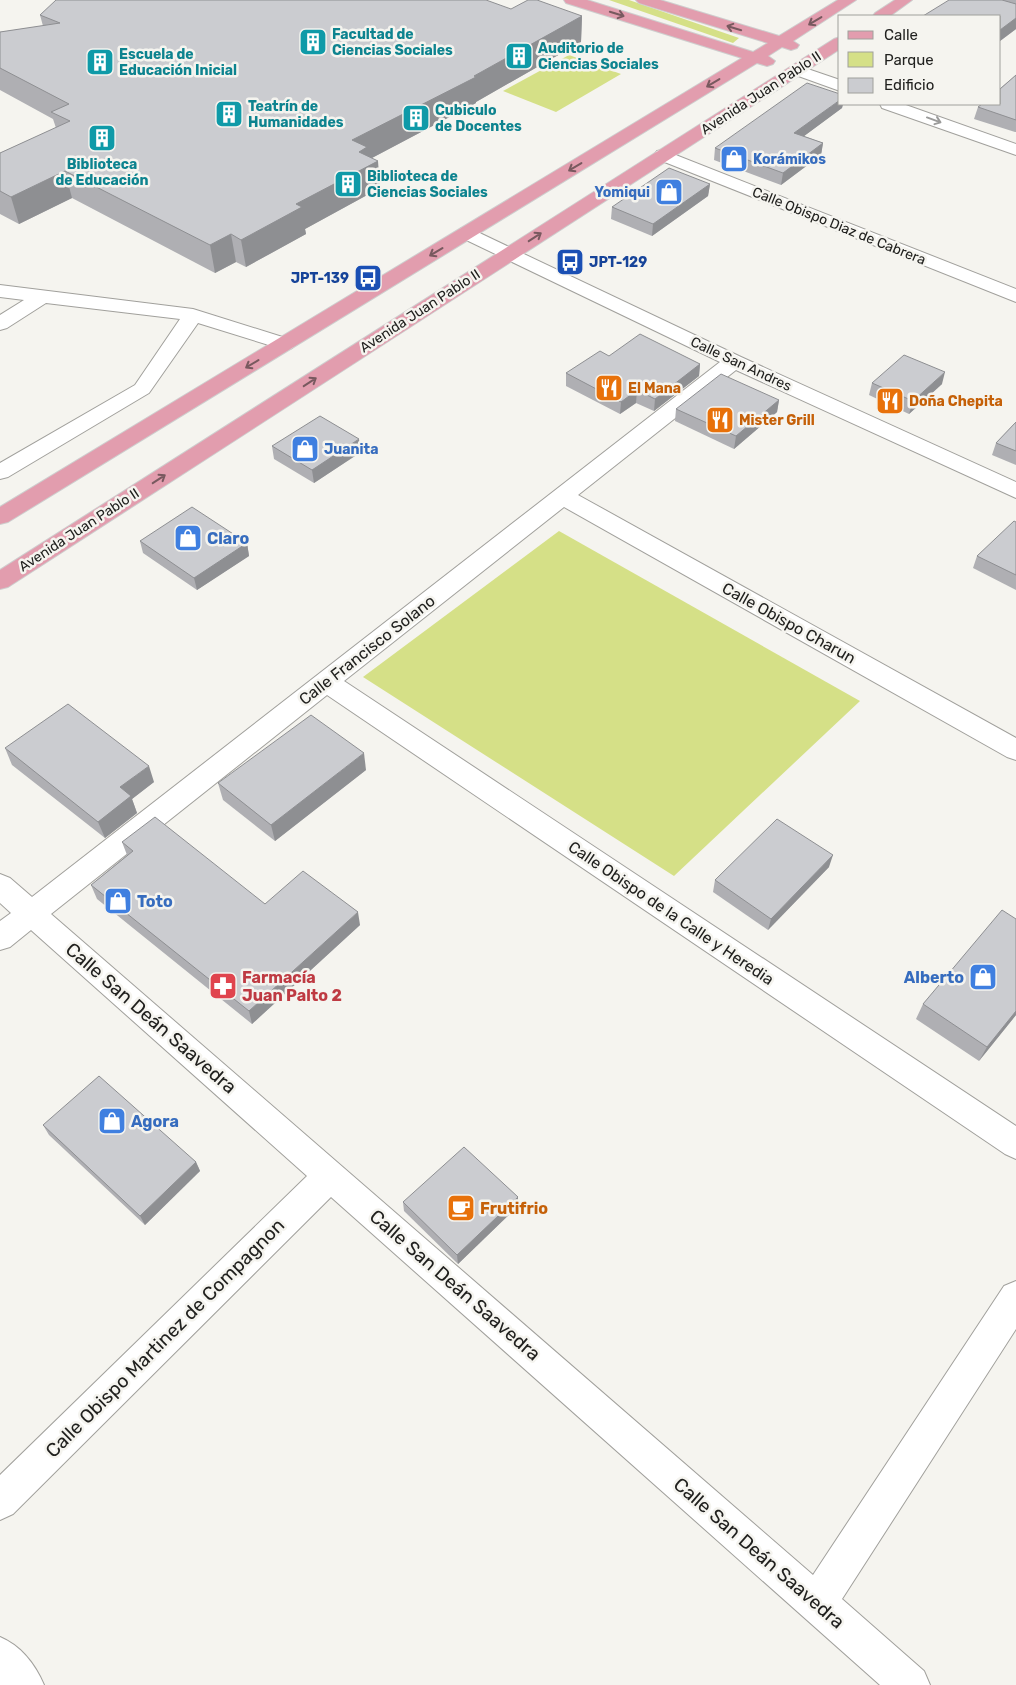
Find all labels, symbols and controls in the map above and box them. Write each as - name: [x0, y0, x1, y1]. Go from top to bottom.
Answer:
- one-way arrow: [609, 10, 625, 20]
- legend: [838, 15, 1001, 105]
- one-way arrow: [809, 16, 823, 26]
- one-way arrow: [727, 22, 743, 32]
- place label: Facultad de Ciencias Sociales: [332, 26, 453, 59]
- text: Calle: [884, 26, 918, 44]
- building icon: Facultad de Ciencias Sociales: [298, 27, 328, 57]
- place label: Auditorio de Ciencias Sociales: [538, 40, 659, 73]
- building icon: Auditorio de Ciencias Sociales: [504, 41, 534, 71]
- place label: Escuela de Educación Inicial: [119, 46, 237, 79]
- building icon: Escuela de Educación Inicial: [85, 47, 115, 77]
- street label: Avenida Juan Pablo II: [698, 48, 824, 138]
- text: Parque: [884, 51, 934, 69]
- text: Edificio: [884, 76, 934, 94]
- one-way arrow: [707, 78, 721, 88]
- place label: Teatrín de Humanidades: [248, 98, 344, 131]
- building icon: Teatrín de Humanidades: [214, 99, 244, 129]
- place label: Cubiculo de Docentes: [435, 102, 522, 135]
- building icon: Cubiculo de Docentes: [401, 103, 431, 133]
- one-way arrow: [926, 116, 941, 125]
- building icon: Biblioteca de Educación: [87, 123, 117, 153]
- shop icon: Korámikos: [719, 144, 749, 174]
- place label: Korámikos: [753, 151, 826, 168]
- place label: Biblioteca de Educación: [55, 156, 149, 189]
- one-way arrow: [568, 163, 582, 173]
- place label: Biblioteca de Ciencias Sociales: [367, 168, 488, 201]
- building icon: Biblioteca de Ciencias Sociales: [333, 169, 363, 199]
- shop icon: Yomiqui: [654, 177, 684, 207]
- street label: Calle Obispo Diaz de Cabrera: [750, 183, 928, 269]
- place label: Yomiqui: [594, 184, 650, 201]
- one-way arrow: [528, 232, 542, 242]
- one-way arrow: [429, 247, 443, 257]
- bus stop icon: JPT-129: [555, 247, 585, 277]
- place label: JPT-129: [589, 254, 647, 271]
- bus stop icon: JPT-139: [353, 263, 383, 293]
- street label: Avenida Juan Pablo II: [357, 266, 483, 356]
- place label: JPT-139: [291, 270, 349, 287]
- street label: Calle San Andres: [688, 333, 794, 395]
- one-way arrow: [246, 359, 260, 369]
- restaurant icon: El Mana: [594, 373, 624, 403]
- one-way arrow: [303, 376, 317, 386]
- place label: El Mana: [628, 380, 681, 397]
- restaurant icon: Doña Chepita: [875, 386, 905, 416]
- place label: Doña Chepita: [909, 393, 1003, 410]
- restaurant icon: Mister Grill: [705, 405, 735, 435]
- place label: Mister Grill: [739, 412, 815, 429]
- shop icon: Juanita: [290, 434, 320, 464]
- place label: Juanita: [324, 441, 378, 458]
- one-way arrow: [151, 473, 165, 483]
- street label: Avenida Juan Pablo II: [16, 485, 142, 575]
- shop icon: Claro: [173, 523, 203, 553]
- place label: Claro: [207, 529, 249, 548]
- street label: Calle Obispo Charun: [719, 578, 859, 668]
- street label: Calle Francisco Solano: [295, 591, 439, 709]
- street label: Calle Obispo de la Calle y Heredia: [565, 837, 777, 989]
- shop icon: Toto: [103, 886, 133, 916]
- place label: Toto: [137, 892, 173, 911]
- street label: Calle San Deán Saavedra: [61, 938, 241, 1098]
- shop icon: Alberto: [968, 962, 998, 992]
- place label: Farmacía Juan Palto 2: [242, 968, 342, 1005]
- place label: Alberto: [904, 968, 964, 987]
- pharmacy icon: Farmacía Juan Palto 2: [208, 971, 238, 1001]
- shop icon: Agora: [97, 1106, 127, 1136]
- place label: Agora: [131, 1112, 179, 1131]
- cafe icon: Frutifrio: [446, 1193, 476, 1223]
- place label: Frutifrio: [480, 1199, 548, 1218]
- street label: Calle San Deán Saavedra: [365, 1205, 545, 1365]
- street label: Calle Obispo Martinez de Compagnon: [41, 1214, 289, 1462]
- street label: Calle San Deán Saavedra: [669, 1473, 849, 1633]

